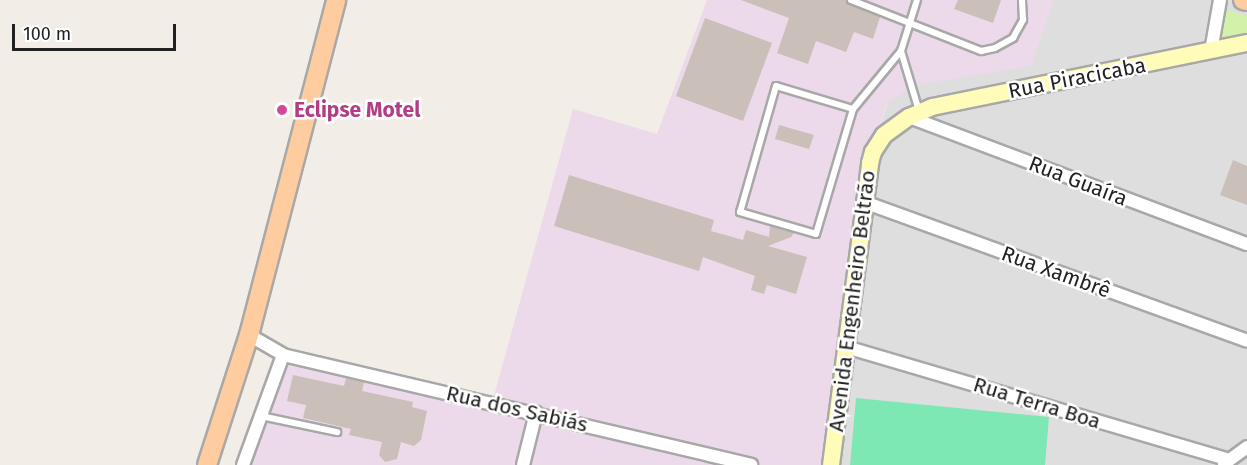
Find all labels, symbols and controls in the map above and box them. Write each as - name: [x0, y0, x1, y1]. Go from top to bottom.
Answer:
- scale bar: [15, 12, 178, 50]
- text: 100 m: [23, 23, 71, 45]
- street label: Rua Piracicaba: [1006, 52, 1148, 104]
- place label: Eclipse Motel: [294, 97, 420, 123]
- marker: Eclipse Motel: [275, 103, 289, 117]
- street label: Rua Guaíra: [1025, 151, 1131, 211]
- street label: Avenida Engenheiro Beltrão: [823, 169, 881, 433]
- street label: Rua Xambrê: [998, 241, 1114, 303]
- street label: Rua Terra Boa: [970, 372, 1104, 434]
- street label: Rua dos Sabiás: [444, 380, 590, 438]

